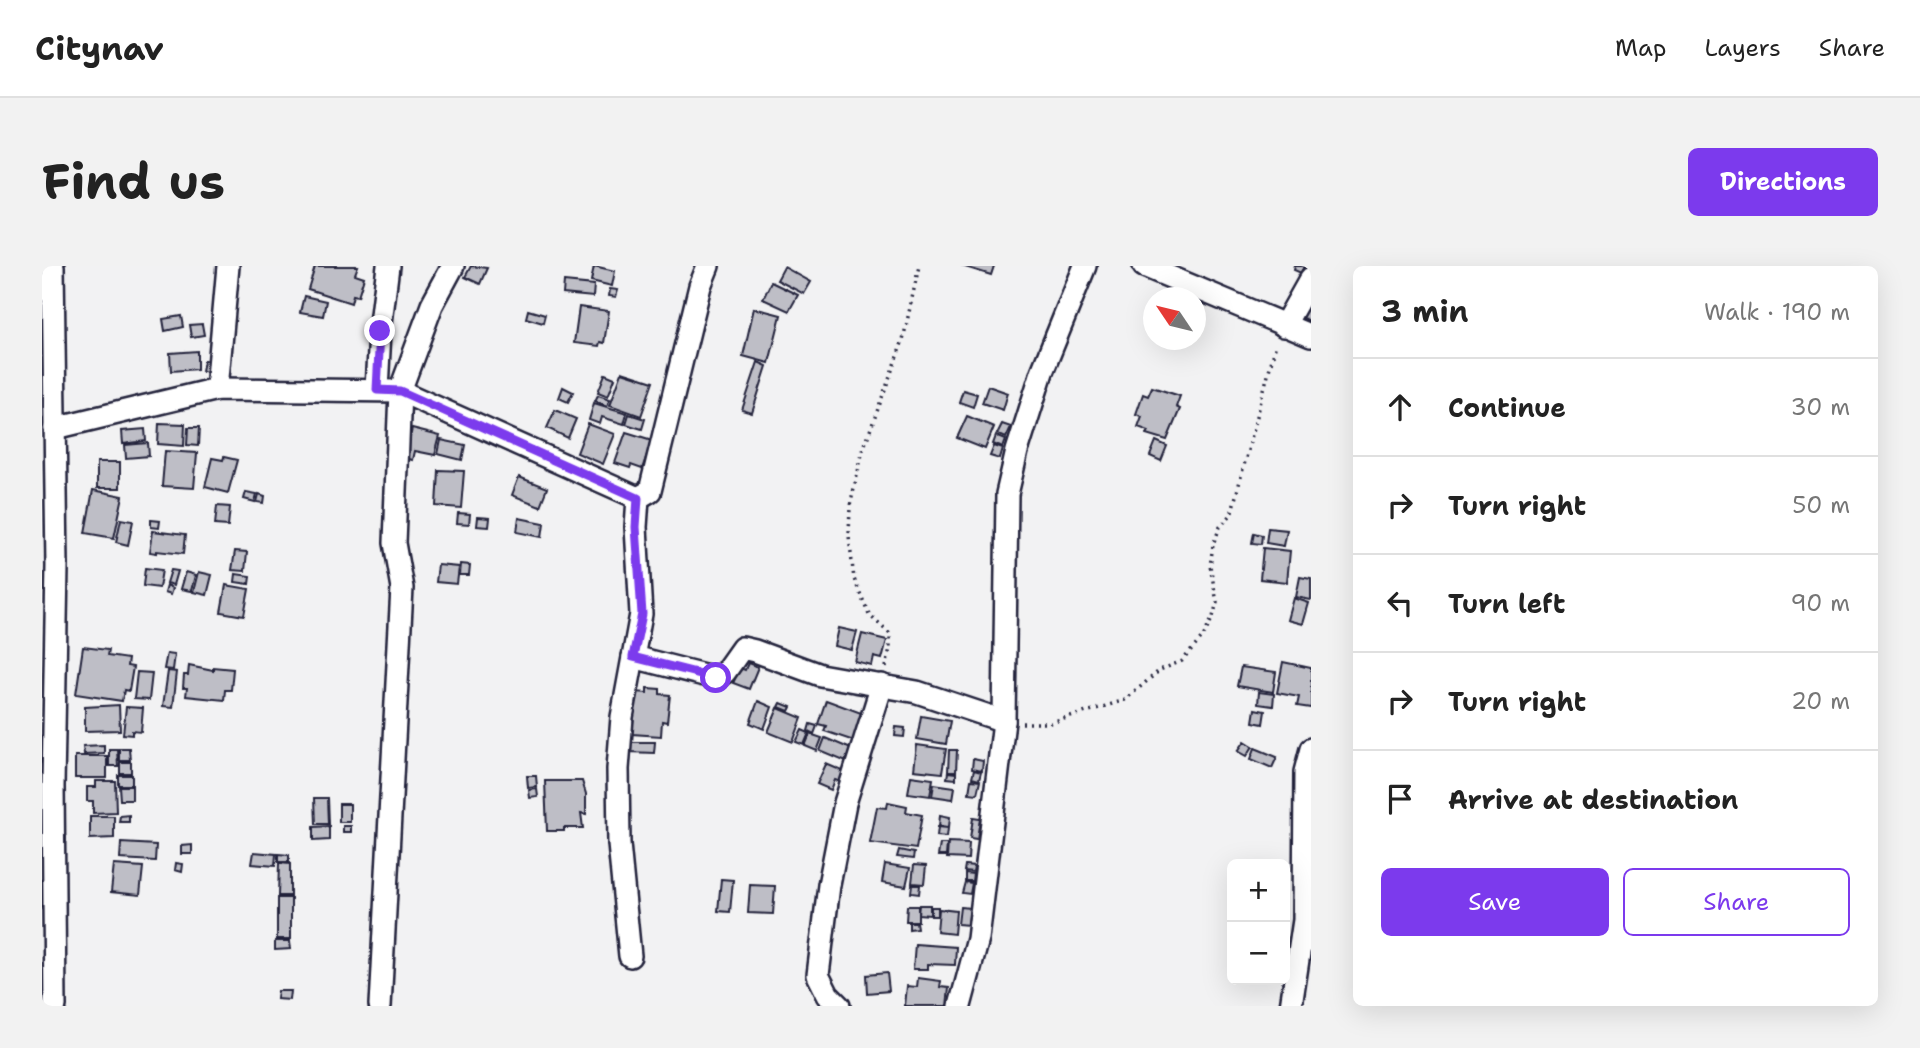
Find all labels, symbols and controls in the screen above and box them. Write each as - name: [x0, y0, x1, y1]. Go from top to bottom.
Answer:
- text: Citynav: [35, 26, 164, 71]
- text: Map: [1615, 32, 1666, 64]
- text: Layers: [1704, 32, 1781, 64]
- text: Share: [1819, 32, 1885, 64]
- button: Directions: [1688, 148, 1878, 216]
- text: Find us: [42, 149, 225, 215]
- north arrow: [1143, 287, 1206, 350]
- text: 3 min: [1381, 291, 1468, 332]
- text: Walk · 190 m: [1704, 297, 1850, 327]
- route end: [364, 315, 395, 346]
- icon: ahead: [1381, 388, 1419, 426]
- text: Continue: [1448, 390, 1566, 425]
- text: 30 m: [1791, 392, 1850, 422]
- icon: right: [1381, 486, 1419, 524]
- text: Turn right: [1448, 488, 1586, 523]
- text: 50 m: [1792, 490, 1850, 520]
- icon: left: [1381, 584, 1419, 622]
- text: Turn left: [1448, 586, 1565, 621]
- text: 90 m: [1790, 588, 1850, 618]
- route start: [700, 662, 731, 693]
- icon: right: [1381, 682, 1419, 720]
- text: Turn right: [1448, 684, 1586, 719]
- text: 20 m: [1791, 686, 1850, 716]
- icon: arrive: [1381, 780, 1419, 818]
- text: Arrive at destination: [1448, 782, 1738, 817]
- map controls: [1227, 859, 1290, 985]
- button: +: [1227, 859, 1290, 922]
- button: Save: [1381, 868, 1609, 936]
- button: Share: [1623, 868, 1850, 936]
- button: −: [1227, 922, 1290, 985]

